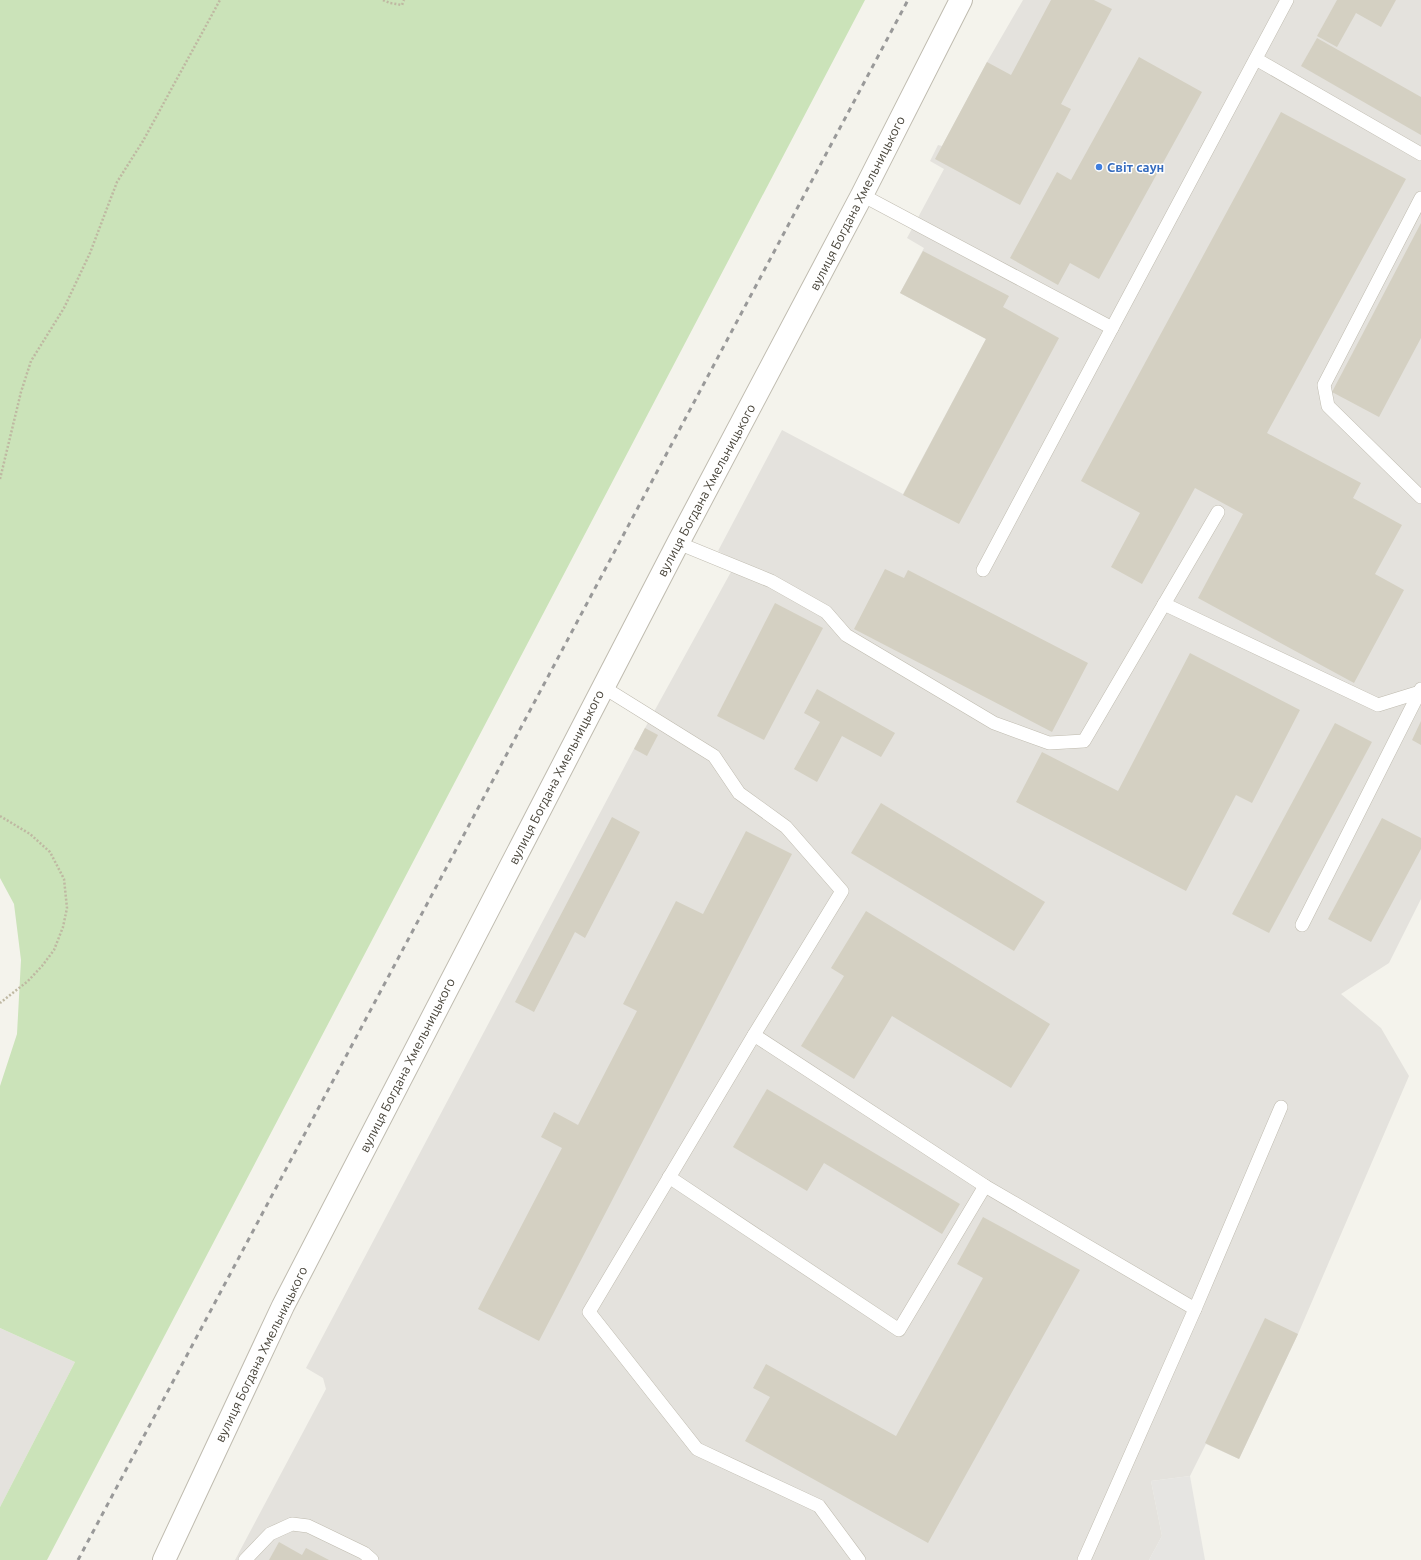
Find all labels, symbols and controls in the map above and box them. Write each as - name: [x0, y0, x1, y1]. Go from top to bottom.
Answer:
- street label: вулиця Богдана Хмельницького: [807, 114, 907, 292]
- place label: Світ саун: [1107, 160, 1164, 174]
- marker: Світ саун: [1094, 162, 1104, 172]
- street label: вулиця Богдана Хмельницького: [654, 401, 758, 579]
- street label: вулиця Богдана Хмельницького: [506, 688, 606, 866]
- street label: вулиця Богдана Хмельницького: [357, 976, 457, 1154]
- street label: вулиця Богдана Хмельницького: [212, 1264, 310, 1444]

